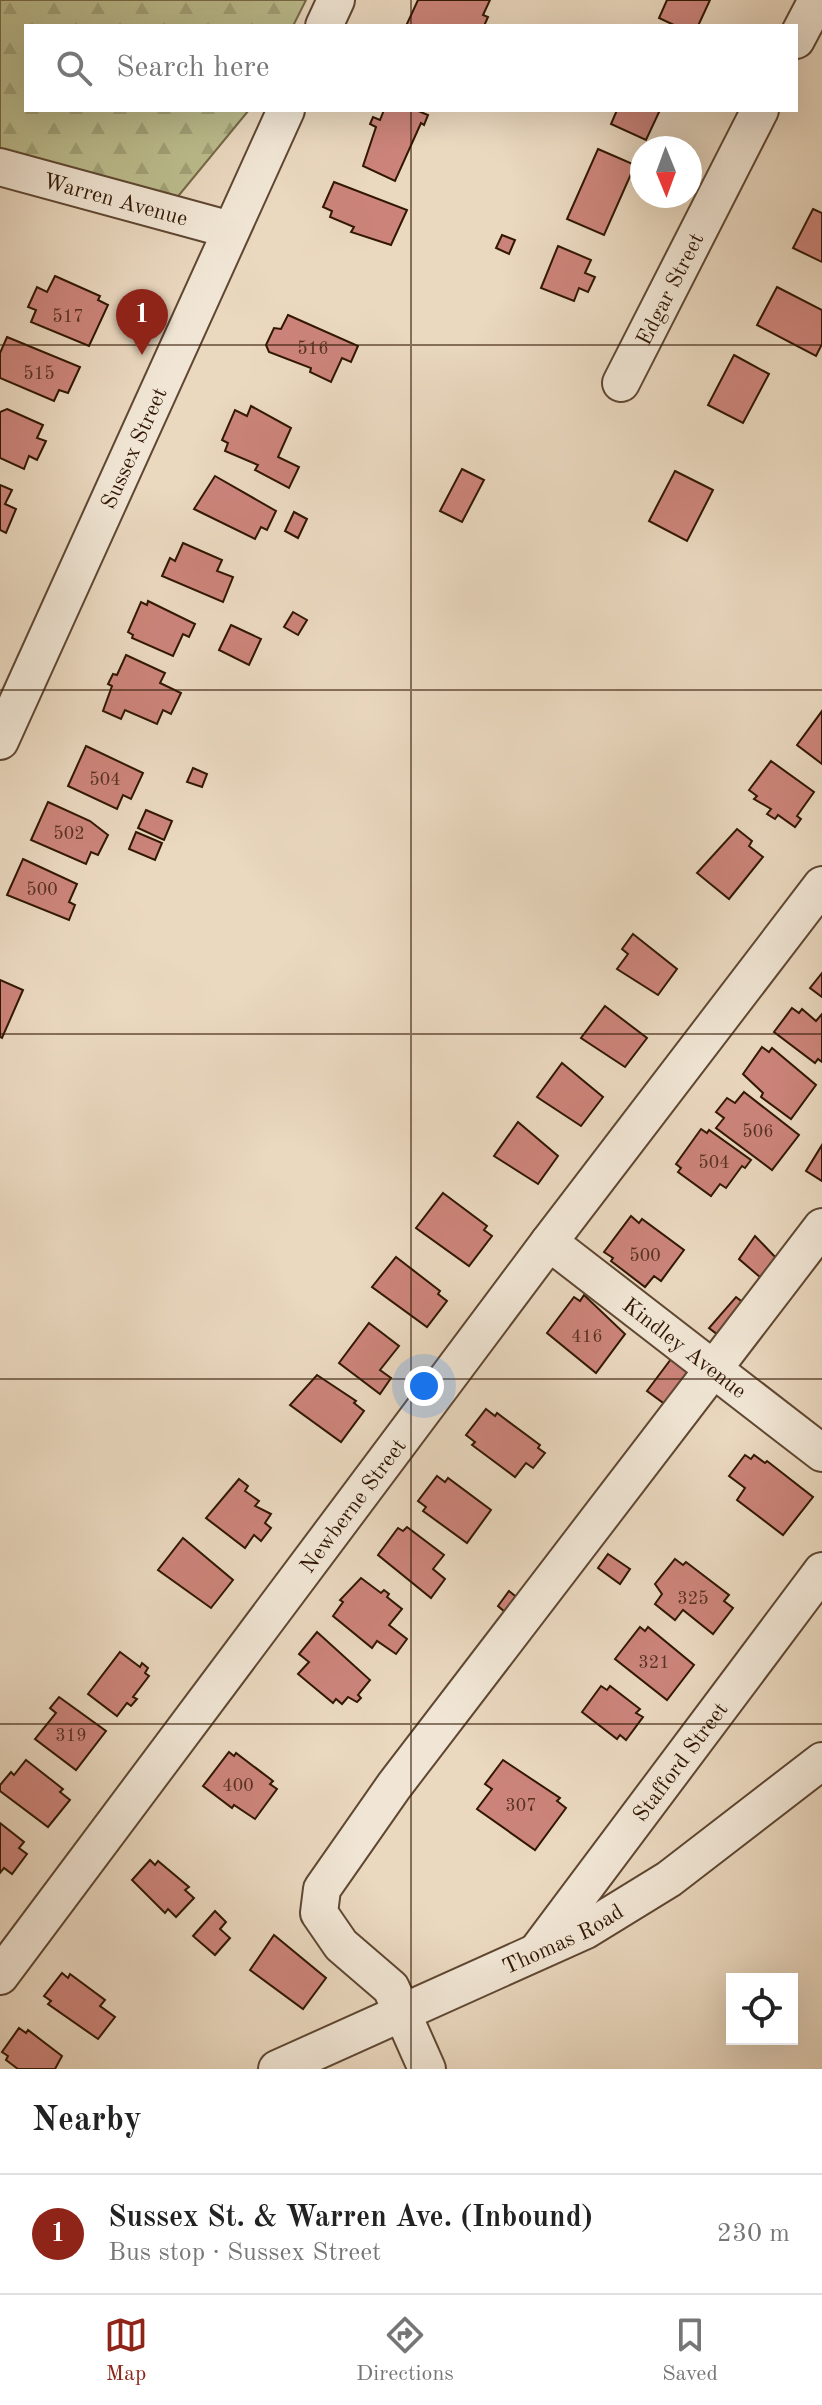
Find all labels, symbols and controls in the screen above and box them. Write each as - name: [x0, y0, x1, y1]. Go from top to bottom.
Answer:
- search box: [24, 24, 798, 112]
- icon: search: [52, 46, 96, 90]
- text: Search here: [116, 53, 270, 83]
- north arrow: [630, 136, 702, 208]
- street label: Warren Avenue: [41, 170, 190, 231]
- street label: Edgar Street: [633, 230, 709, 349]
- pin: 1: [116, 289, 168, 355]
- house number: 517: [52, 308, 84, 326]
- house number: 516: [297, 340, 329, 358]
- house number: 515: [23, 365, 55, 383]
- street label: Sussex Street: [98, 385, 172, 513]
- house number: 504: [89, 771, 121, 789]
- house number: 502: [53, 825, 85, 843]
- house number: 500: [26, 881, 58, 899]
- house number: 506: [742, 1123, 774, 1141]
- house number: 504: [698, 1154, 730, 1172]
- house number: 500: [629, 1247, 661, 1265]
- street label: Kindley Avenue: [618, 1294, 750, 1403]
- house number: 416: [571, 1328, 603, 1346]
- your location: [404, 1366, 444, 1406]
- street label: Newberne Street: [297, 1435, 411, 1577]
- house number: 325: [677, 1590, 709, 1608]
- house number: 321: [638, 1654, 670, 1672]
- street label: Stafford Street: [630, 1699, 733, 1826]
- house number: 319: [55, 1727, 87, 1745]
- house number: 400: [222, 1777, 254, 1795]
- house number: 307: [505, 1797, 537, 1815]
- street label: Thomas Road: [500, 1901, 628, 1979]
- map controls: [726, 1973, 798, 2045]
- button: locate: [726, 1973, 798, 2045]
- text: Nearby: [32, 2104, 142, 2138]
- text: Sussex St. & Warren Ave. (Inbound): [108, 2203, 593, 2233]
- text: 1: [50, 2221, 66, 2247]
- text: 230 m: [717, 2221, 790, 2247]
- text: Bus stop · Sussex Street: [108, 2240, 381, 2266]
- tab: Map: [104, 2313, 148, 2388]
- tab: Directions: [356, 2313, 454, 2388]
- tab: Saved: [662, 2313, 718, 2388]

